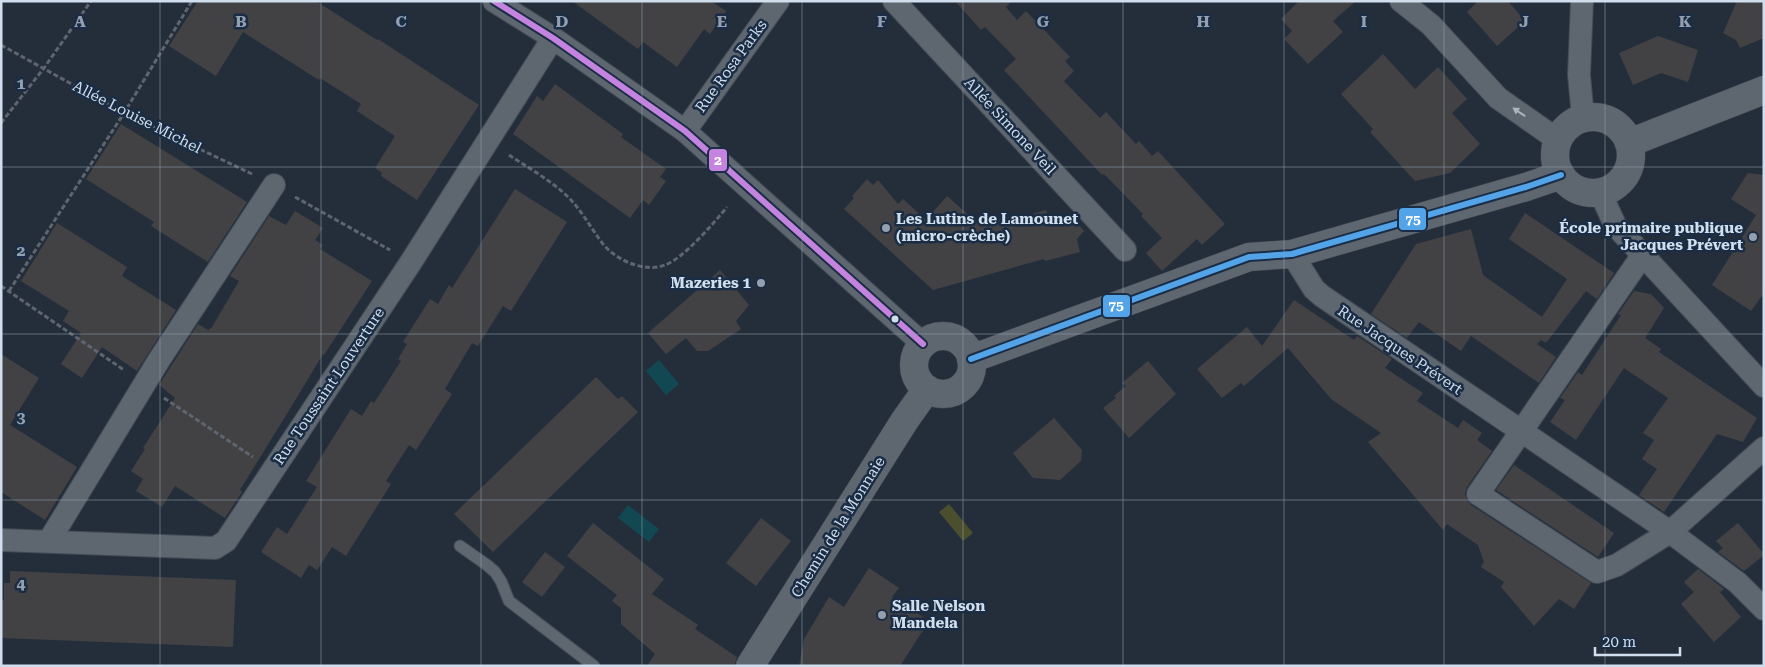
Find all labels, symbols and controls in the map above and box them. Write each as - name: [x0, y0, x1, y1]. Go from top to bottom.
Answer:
- text: A: [74, 12, 86, 31]
- text: B: [235, 12, 247, 31]
- text: C: [395, 12, 407, 31]
- text: D: [556, 12, 569, 31]
- text: E: [717, 12, 727, 31]
- text: F: [877, 12, 887, 31]
- text: G: [1037, 12, 1050, 31]
- text: H: [1196, 12, 1210, 31]
- text: I: [1361, 12, 1367, 31]
- text: J: [1519, 12, 1529, 31]
- text: K: [1679, 12, 1692, 31]
- street label: Rue Rosa Parks: [691, 16, 771, 116]
- text: 1: [17, 74, 26, 93]
- street label: Allée Simone Veil: [960, 74, 1060, 179]
- street label: Allée Louise Michel: [70, 77, 205, 157]
- one-way arrow: [1512, 107, 1525, 116]
- line badge: 2: [708, 148, 728, 172]
- text: 2: [714, 152, 722, 168]
- line badge: 75: [1398, 207, 1427, 231]
- place label: Les Lutins de Lamounet (micro-crèche): [896, 210, 1078, 245]
- text: 75: [1405, 211, 1421, 227]
- place label: École primaire publique Jacques Prévert: [1559, 218, 1743, 254]
- marker: Les Lutins de Lamounet (micro-crèche): [880, 222, 892, 234]
- marker: École primaire publique Jacques Prévert: [1747, 231, 1759, 243]
- text: 2: [17, 241, 26, 260]
- place label: Mazeries 1: [671, 274, 752, 292]
- marker: Mazeries 1: [755, 277, 767, 289]
- line badge: 75: [1102, 294, 1131, 318]
- text: 75: [1108, 297, 1124, 313]
- street label: Rue Jacques Prévert: [1334, 302, 1466, 399]
- street label: Rue Toussaint Louverture: [270, 304, 388, 468]
- unlabelled marker: [890, 314, 900, 324]
- text: 3: [17, 408, 26, 427]
- street label: Chemin de la Monnaie: [787, 453, 889, 601]
- text: 4: [17, 574, 26, 593]
- place label: Salle Nelson Mandela: [892, 597, 985, 632]
- marker: Salle Nelson Mandela: [876, 609, 888, 621]
- scale bar: [1595, 624, 1680, 656]
- text: 20 m: [1602, 633, 1637, 651]

